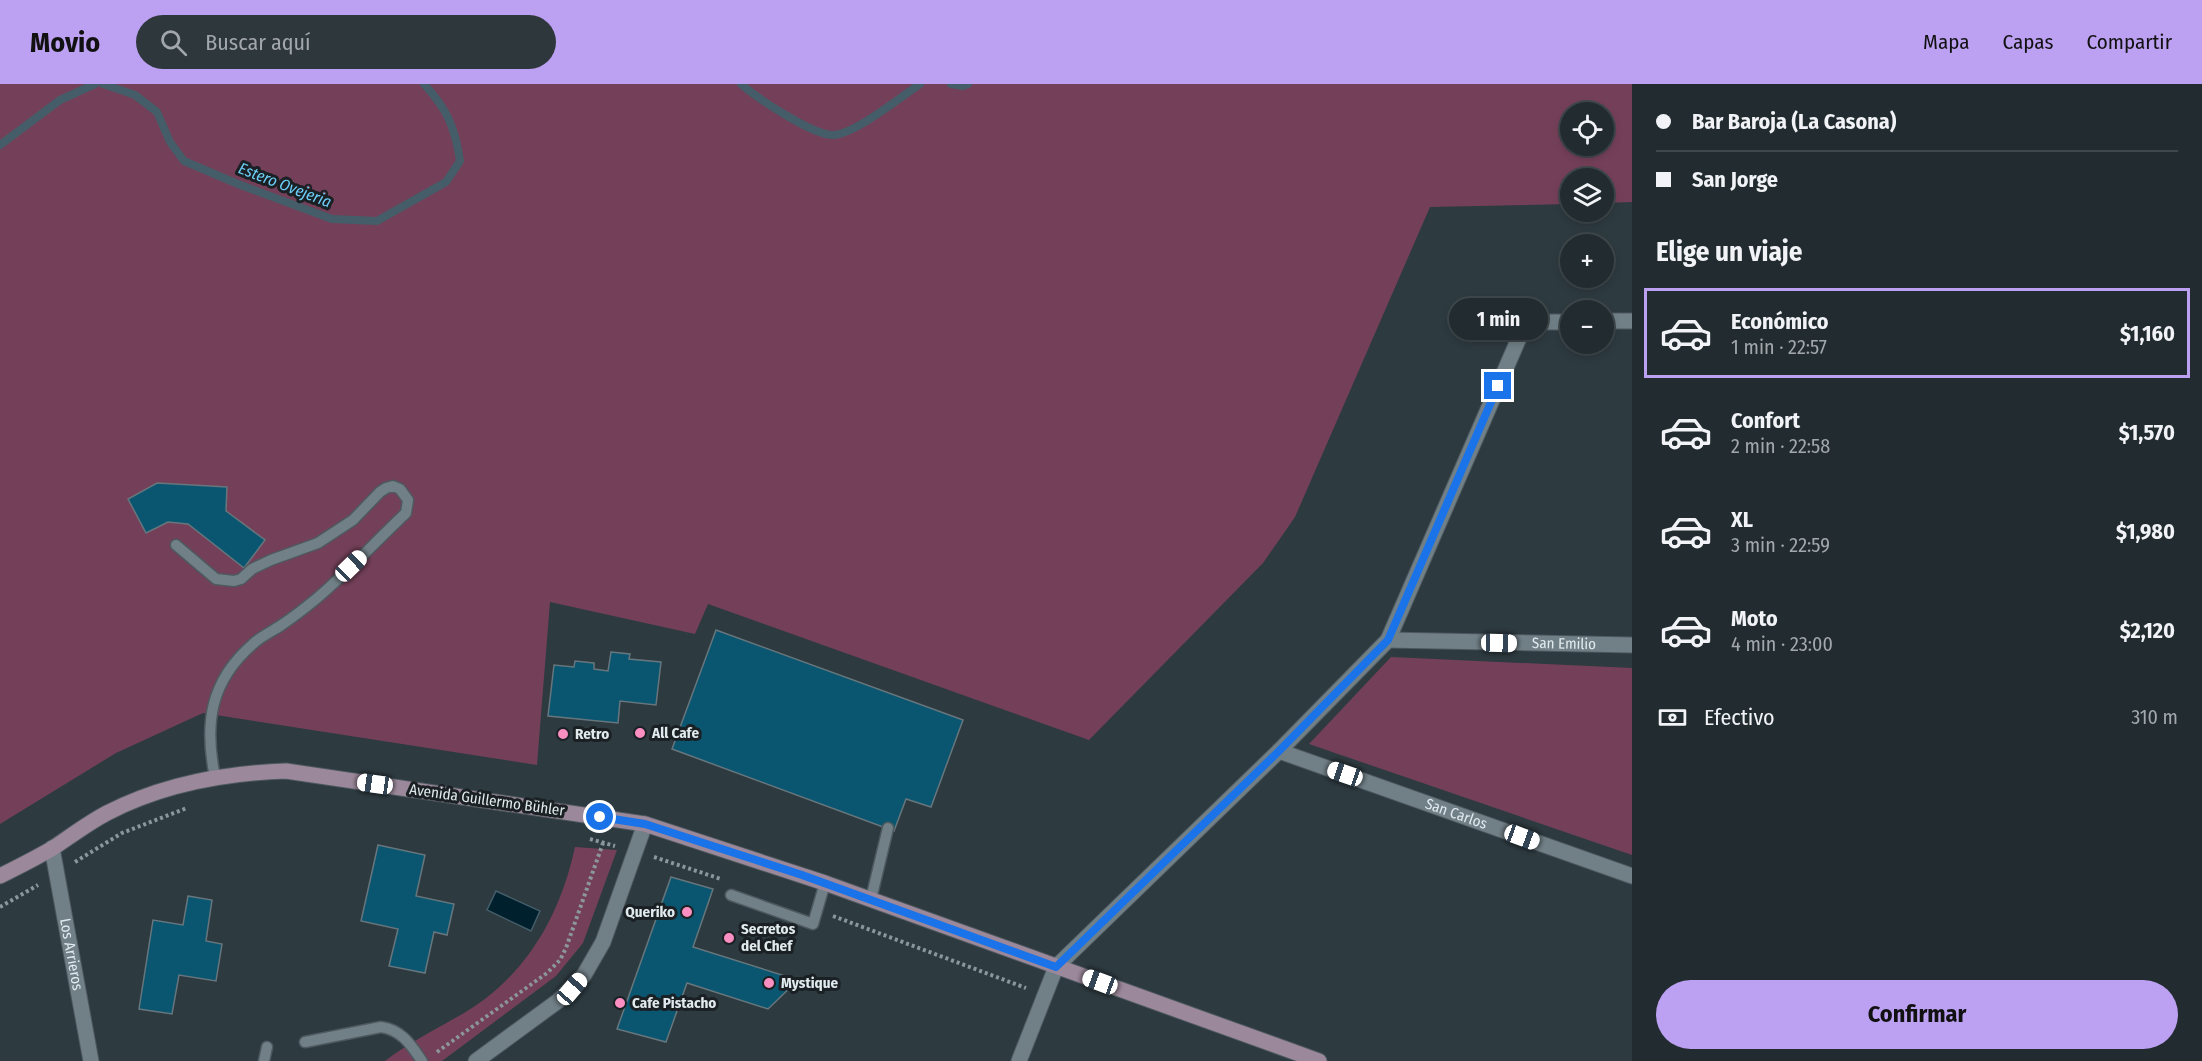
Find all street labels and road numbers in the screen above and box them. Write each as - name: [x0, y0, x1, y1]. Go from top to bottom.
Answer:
- street label: San Emilio: [1532, 634, 1596, 653]
- street label: Avenida Guillermo Bühler: [408, 780, 567, 820]
- street label: San Carlos: [1423, 795, 1490, 833]
- street label: Los Arrieros: [56, 917, 87, 992]

